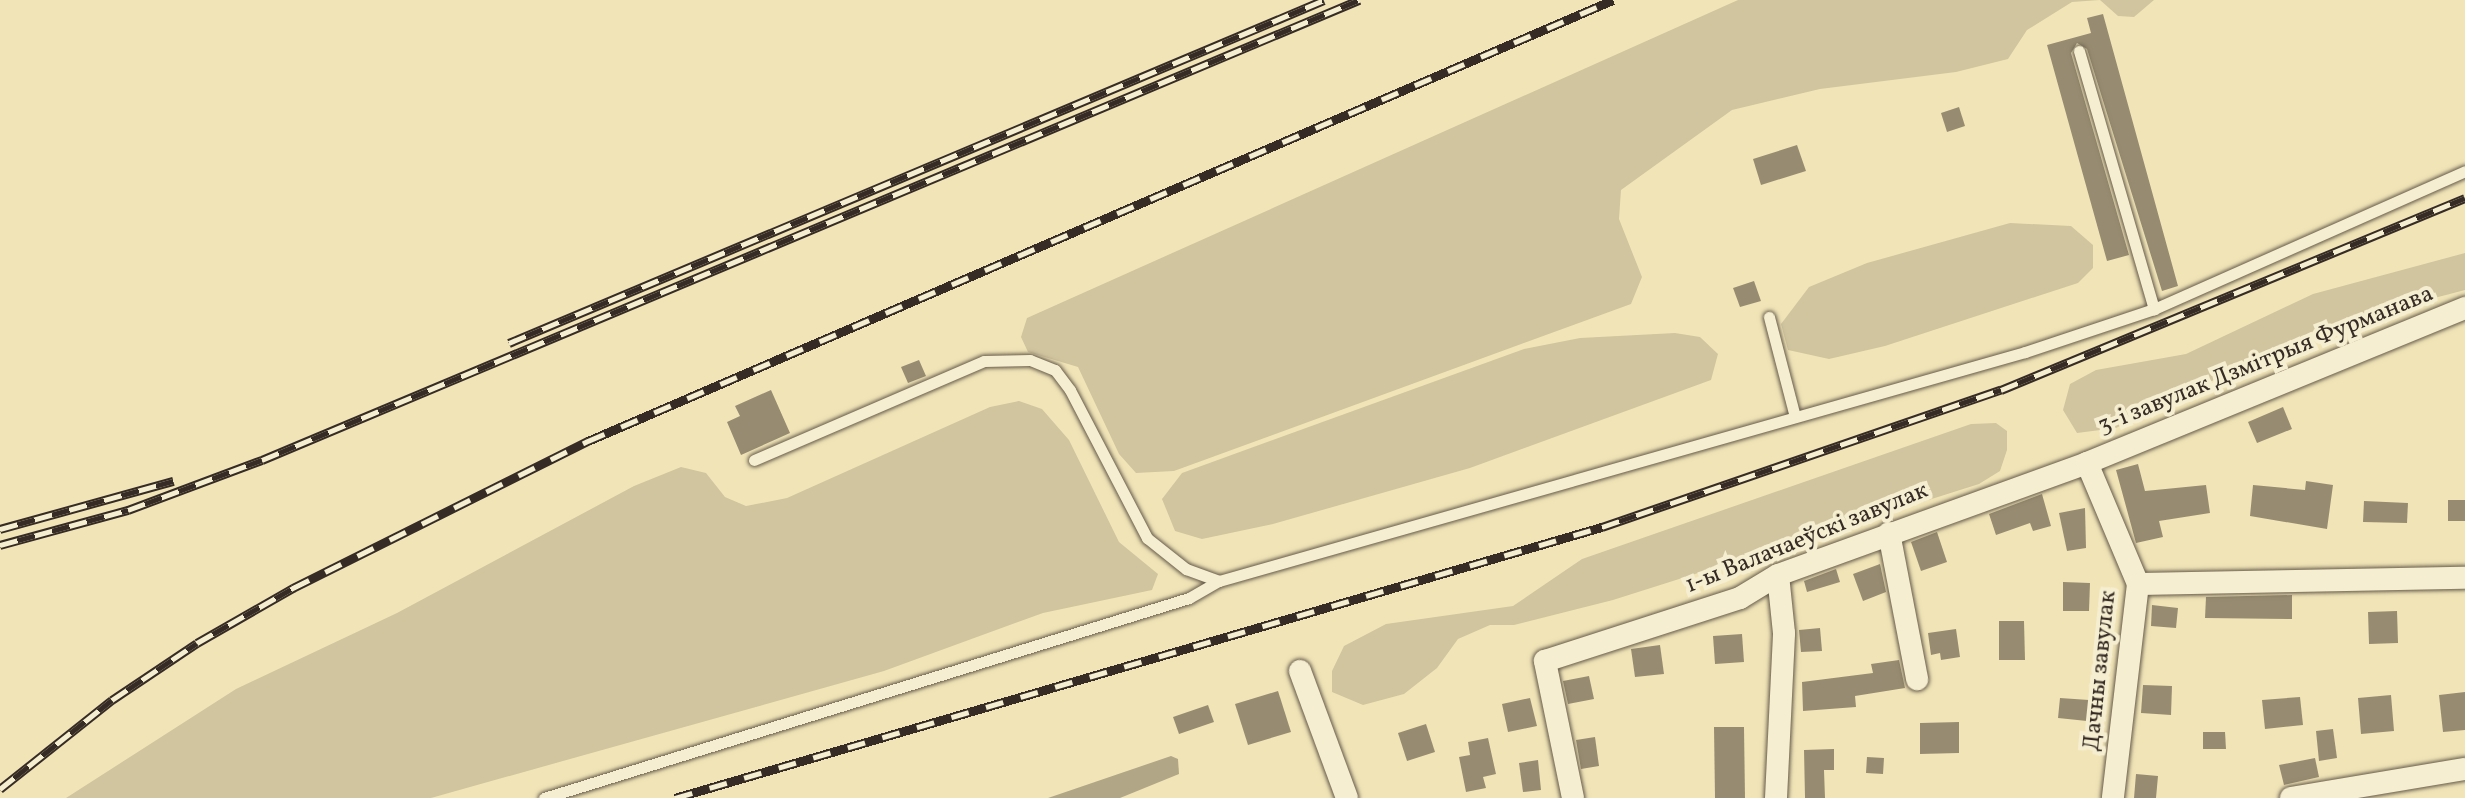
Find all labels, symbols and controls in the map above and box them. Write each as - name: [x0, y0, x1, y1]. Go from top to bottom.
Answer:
- street label: 3-і завулак Дзмітрыя Фурманава: [2094, 280, 2438, 442]
- street label: 1-ы Валачаеўскі завулак: [1681, 477, 1933, 601]
- street label: Дачны завулак: [2078, 589, 2124, 753]

